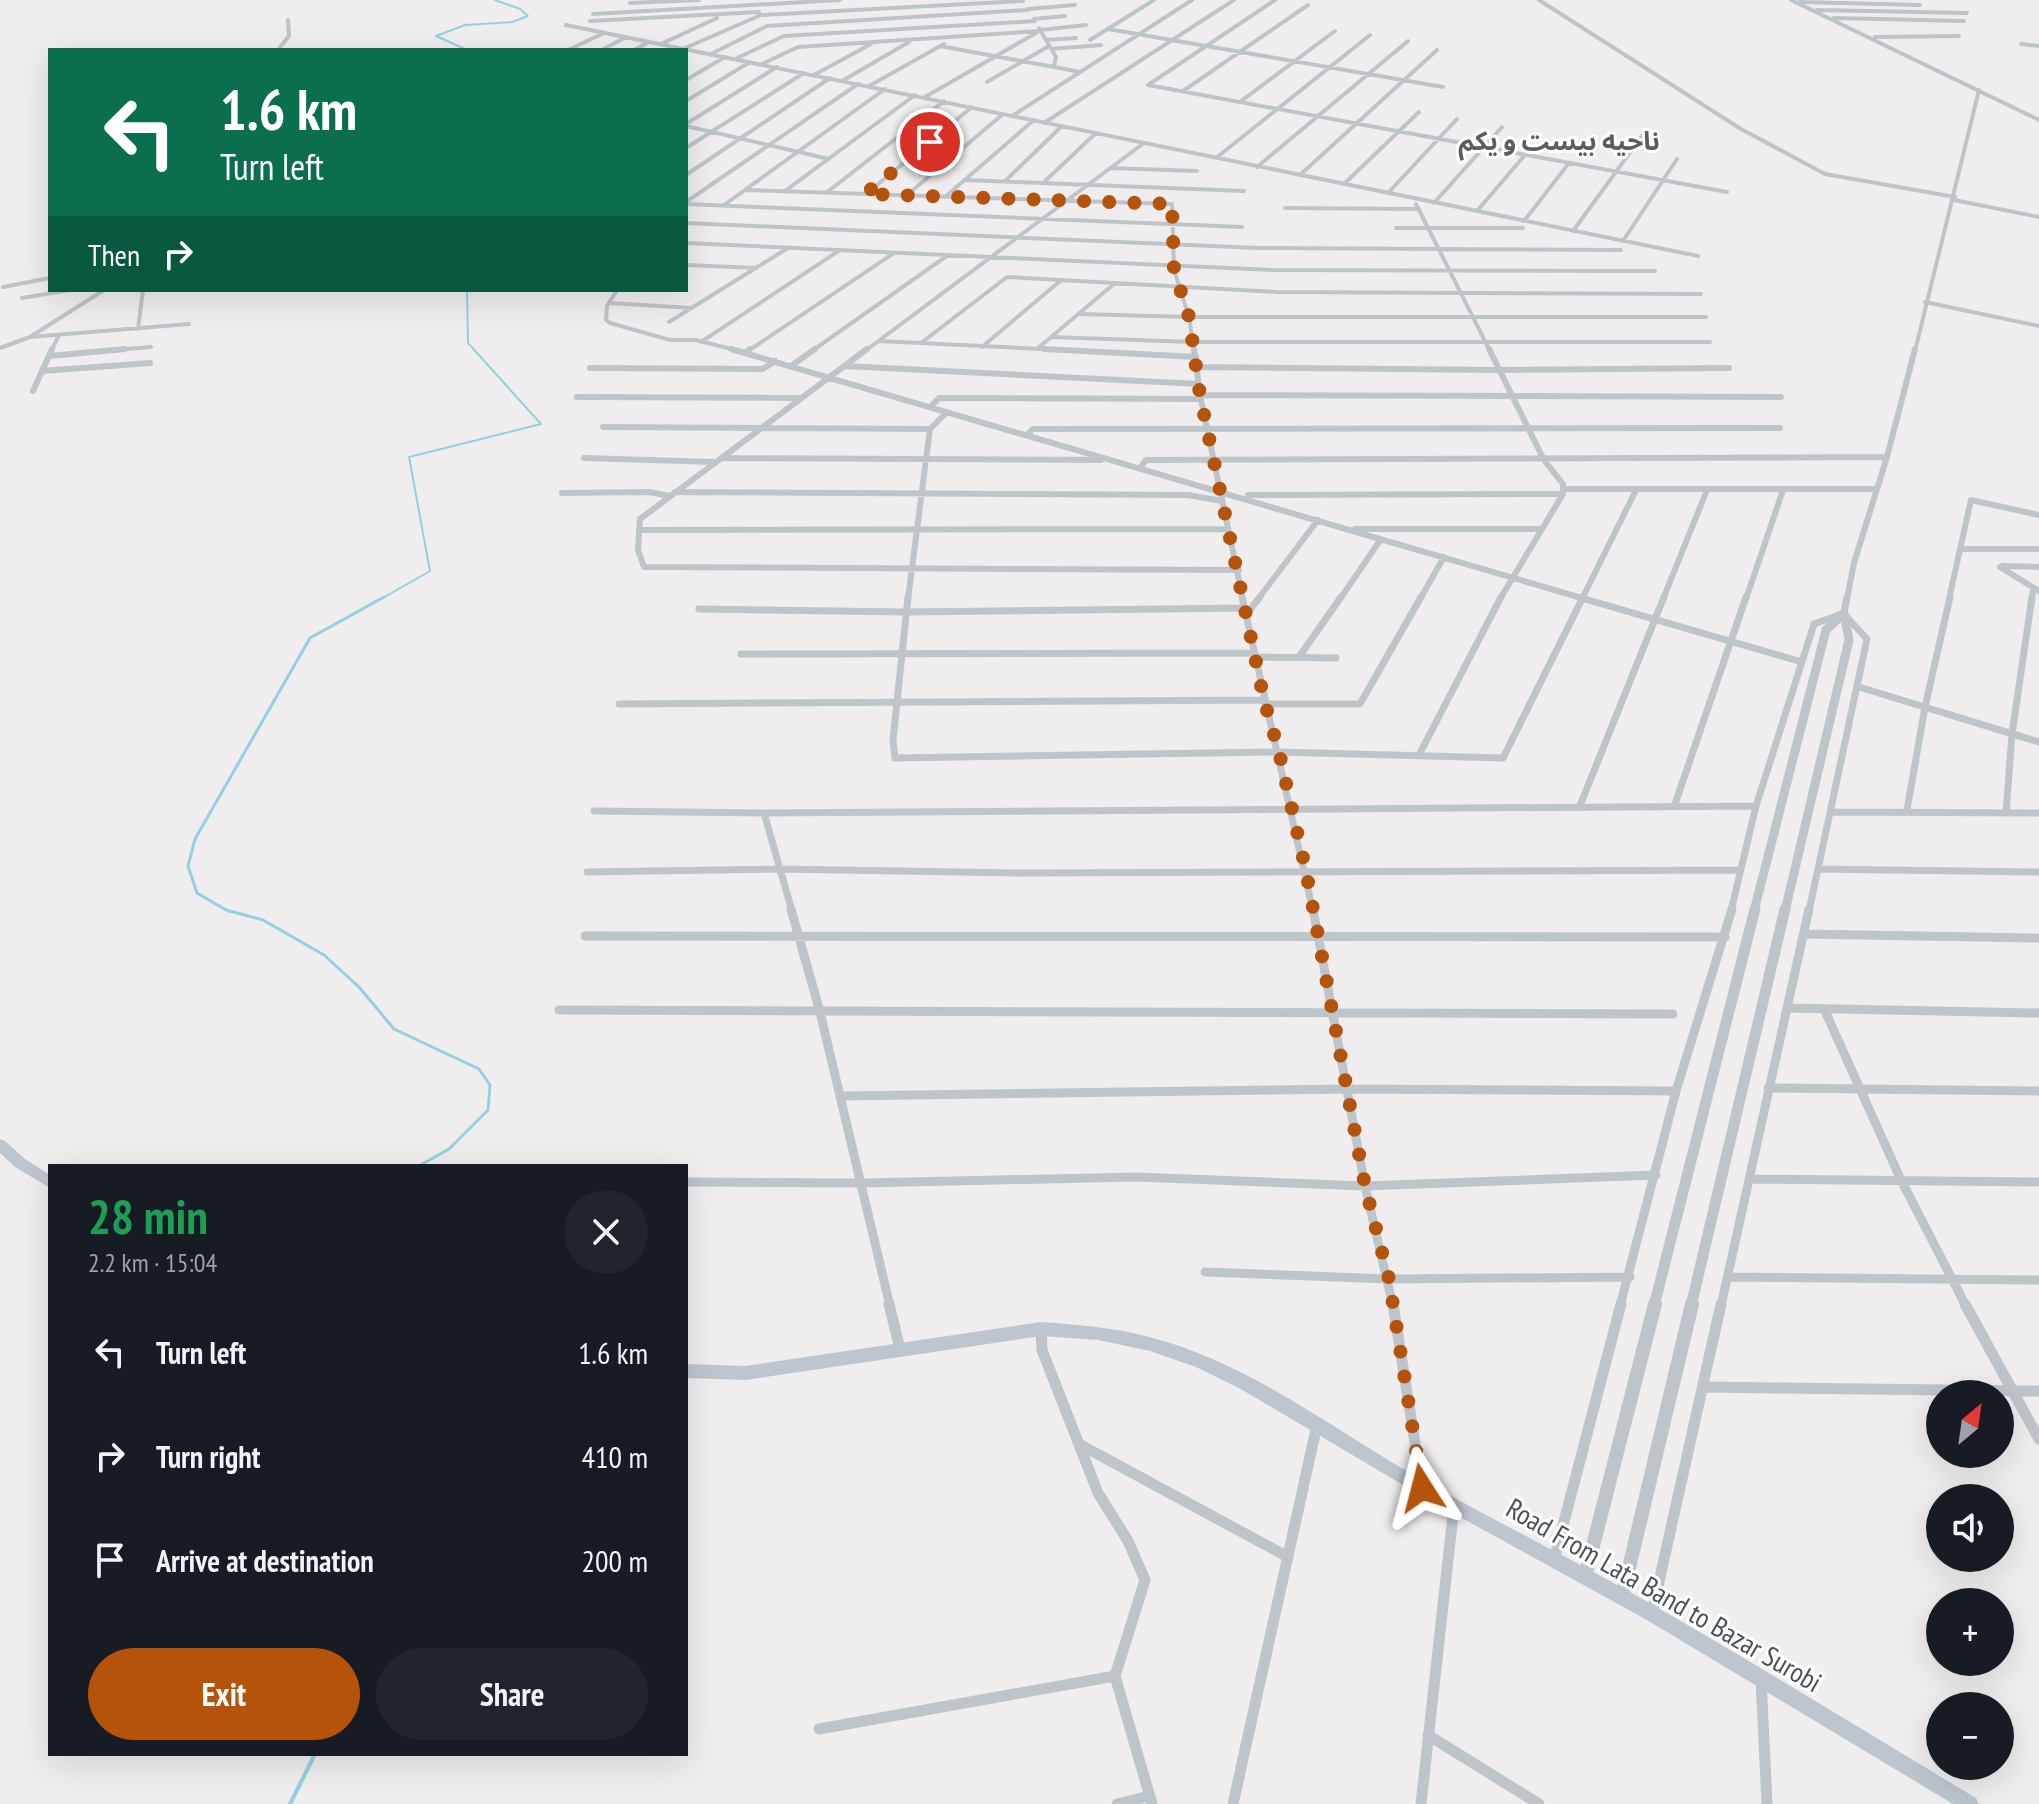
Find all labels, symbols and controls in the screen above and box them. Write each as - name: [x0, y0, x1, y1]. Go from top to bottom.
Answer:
- text: 1.6 km: [220, 73, 357, 145]
- icon: left: [88, 80, 192, 184]
- pin: [896, 108, 964, 176]
- icon: arrive: [908, 120, 952, 164]
- district label: ناحیه بیست و یکم: [1458, 124, 1660, 161]
- text: Turn left: [220, 143, 324, 190]
- icon: right: [156, 232, 200, 276]
- text: Then: [88, 235, 140, 274]
- text: 28 min: [88, 1185, 208, 1247]
- button: close: [564, 1190, 648, 1274]
- text: 2.2 km · 15:04: [88, 1246, 217, 1279]
- icon: left: [88, 1330, 132, 1374]
- text: Turn left: [156, 1333, 246, 1372]
- text: 1.6 km: [578, 1333, 648, 1372]
- north arrow: [1926, 1380, 2014, 1468]
- map controls: [1926, 1380, 2014, 1780]
- icon: right: [88, 1434, 132, 1478]
- text: Turn right: [156, 1437, 260, 1476]
- text: 410 m: [582, 1437, 648, 1476]
- position arrow: [1380, 1446, 1464, 1530]
- button: sound: [1926, 1484, 2014, 1572]
- street label: Road From Lata Band to Bazar Surobi: [1500, 1489, 1829, 1700]
- icon: arrive: [88, 1538, 132, 1582]
- text: Arrive at destination: [156, 1541, 374, 1580]
- text: 200 m: [582, 1541, 648, 1580]
- button: +: [1926, 1588, 2014, 1676]
- button: Exit: [88, 1648, 360, 1740]
- button: Share: [376, 1648, 648, 1740]
- button: −: [1926, 1692, 2014, 1780]

